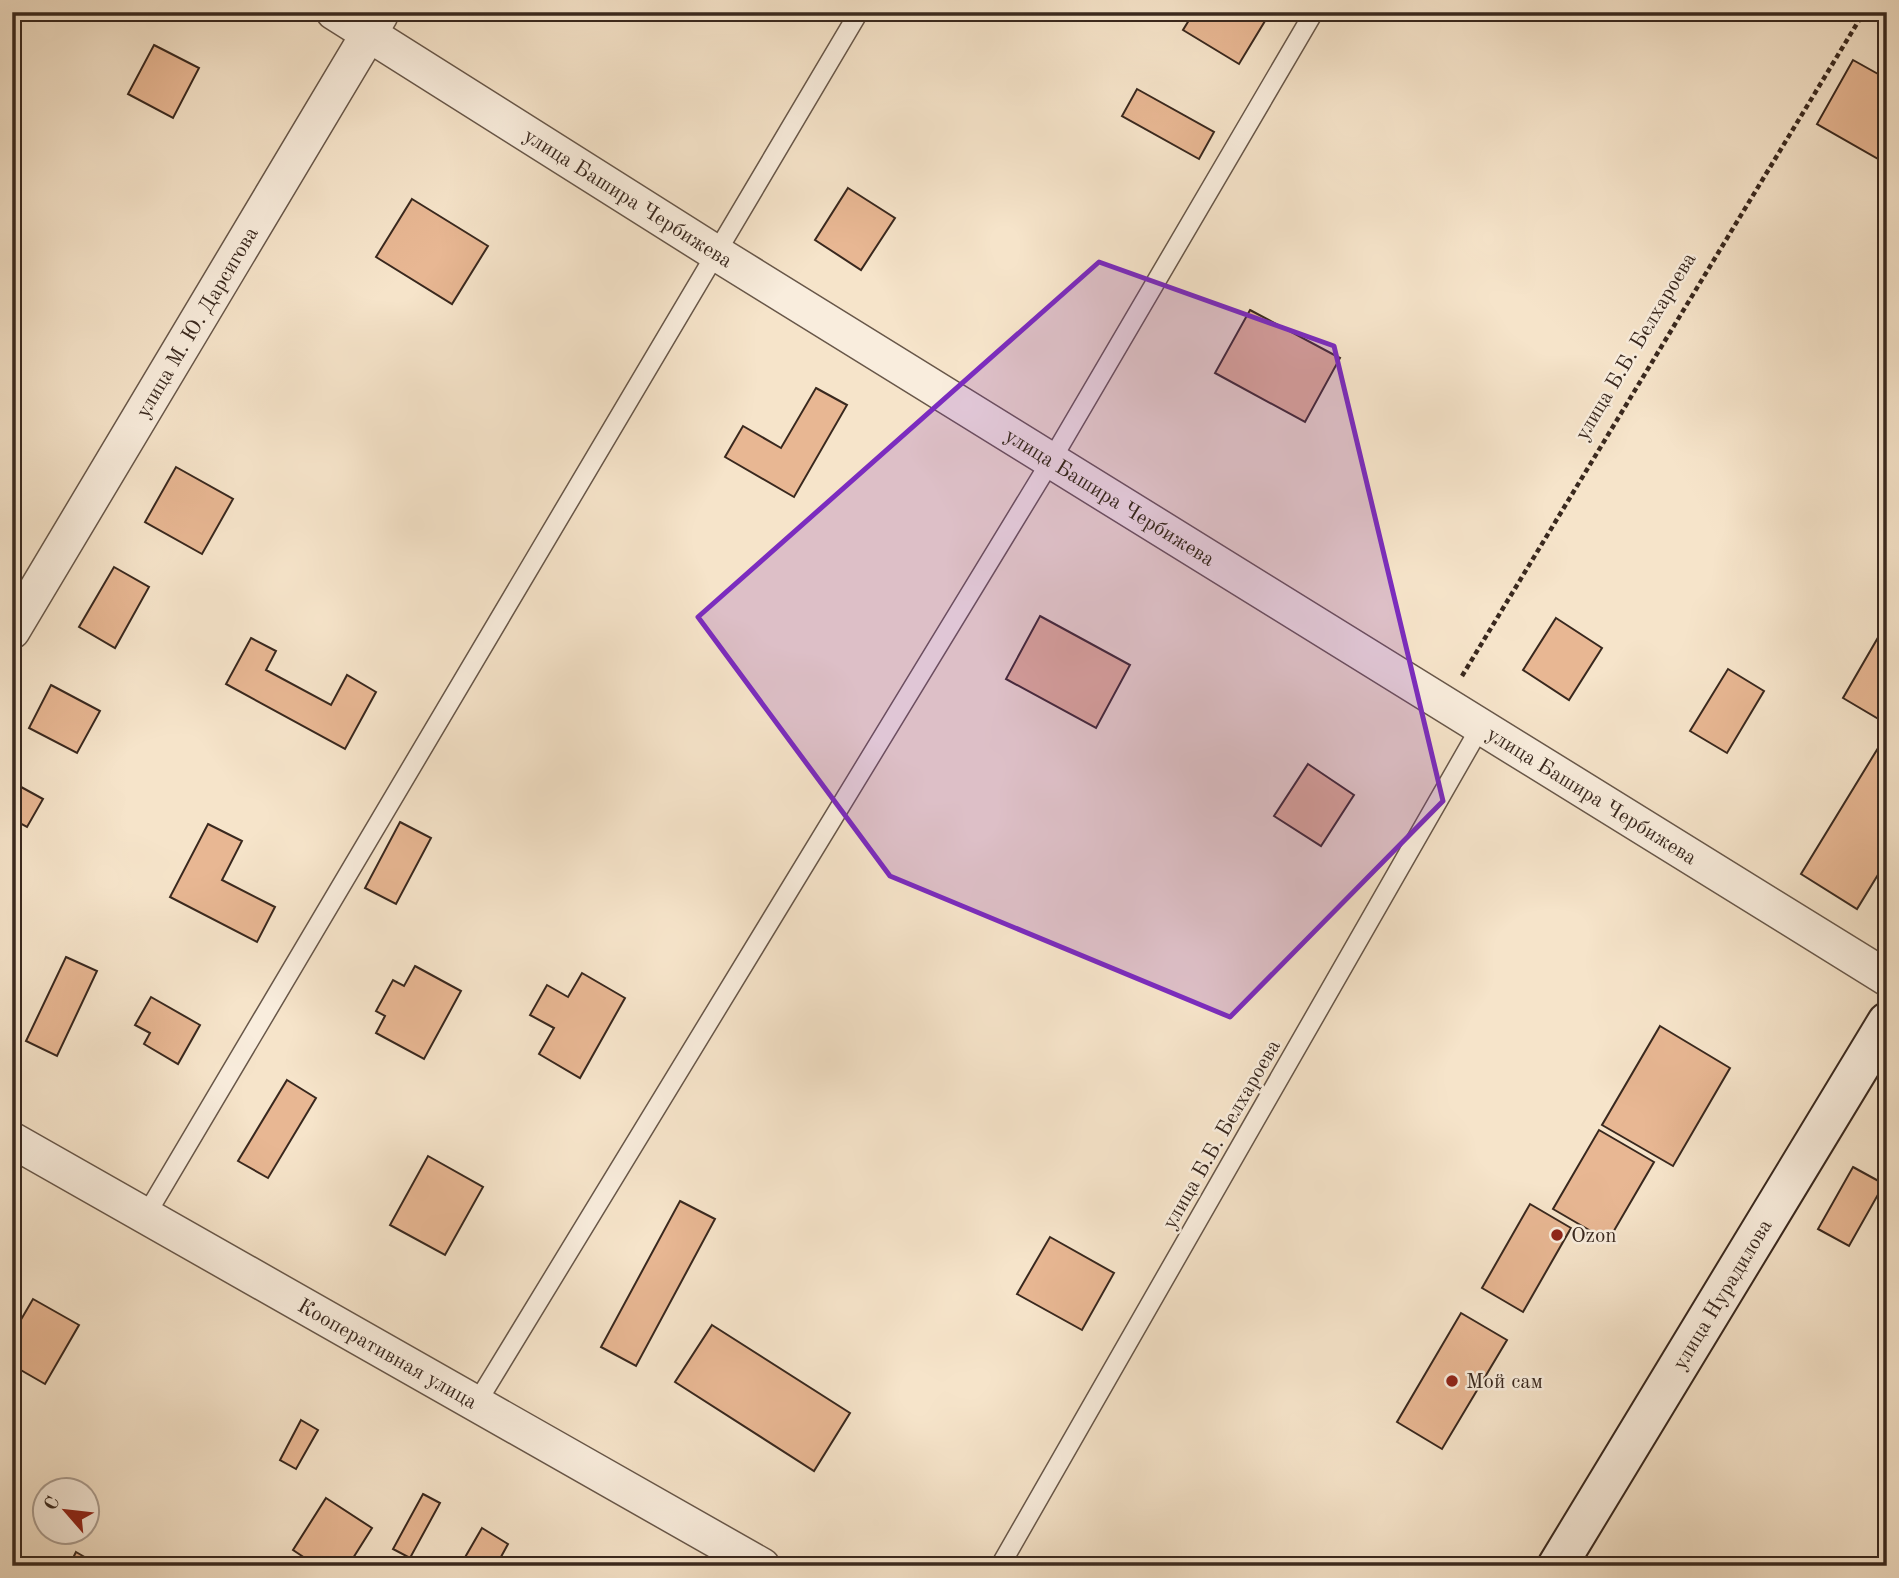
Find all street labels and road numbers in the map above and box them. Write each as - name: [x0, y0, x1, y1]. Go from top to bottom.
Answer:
- street label: улица Башира Чербижева: [519, 125, 736, 272]
- street label: улица М. Ю. Дарсигова: [133, 224, 263, 422]
- street label: улица Б.Б. Белхароева: [1572, 249, 1701, 444]
- street label: улица Башира Чербижева: [1001, 425, 1218, 571]
- street label: улица Башира Чербижева: [1483, 724, 1700, 869]
- street label: улица Б.Б. Белхароева: [1160, 1036, 1285, 1233]
- street label: улица Нурадилова: [1670, 1216, 1777, 1374]
- street label: Кооперативная улица: [294, 1296, 480, 1414]

